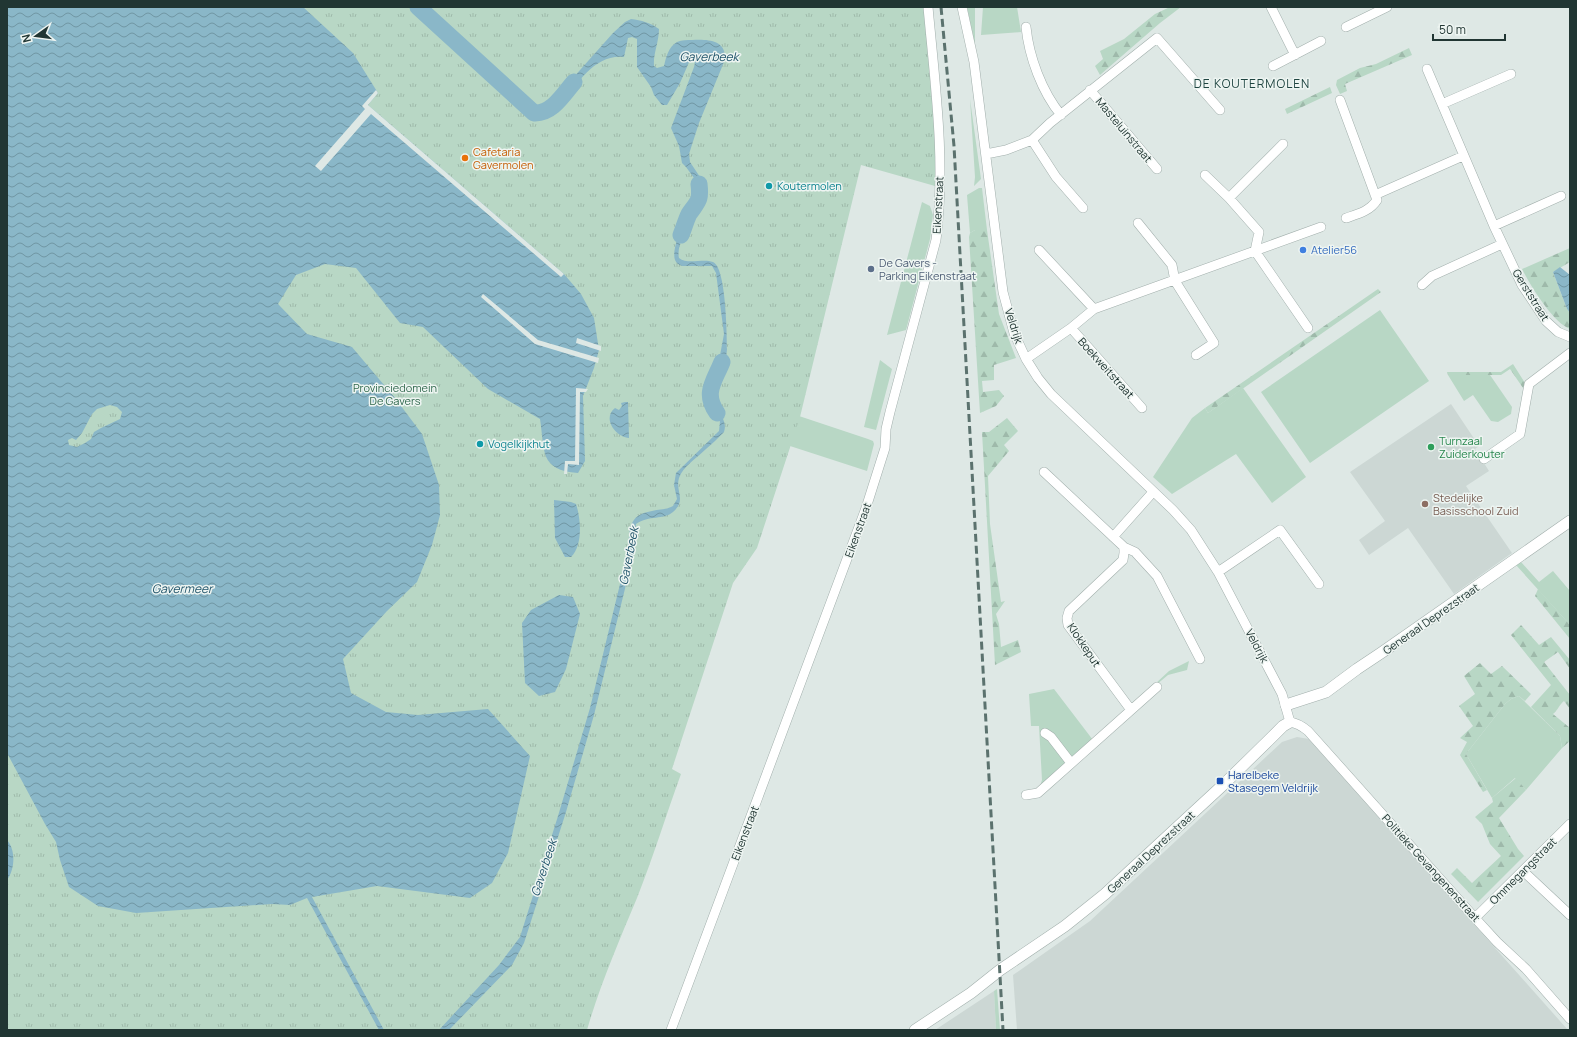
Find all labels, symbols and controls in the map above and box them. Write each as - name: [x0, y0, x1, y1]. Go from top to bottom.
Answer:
- north arrow: [16, 16, 56, 56]
- scale bar: [1433, 16, 1505, 42]
- text: 50 m: [1439, 21, 1466, 38]
- text: N: [18, 33, 34, 44]
- water label: Gaverbeek: [679, 48, 741, 65]
- district label: DE KOUTERMOLEN: [1194, 75, 1310, 92]
- street label: Masteluinstraat: [1093, 94, 1156, 165]
- place label: Cafetaria Gavermolen: [473, 144, 534, 172]
- marker: Cafetaria Gavermolen: [460, 153, 470, 163]
- street label: Eikenstraat: [929, 176, 946, 234]
- place label: Koutermolen: [777, 178, 842, 193]
- marker: Koutermolen: [764, 181, 774, 191]
- place label: Atelier56: [1311, 242, 1357, 257]
- marker: Atelier56: [1298, 245, 1308, 255]
- place label: De Gavers - Parking Eikenstraat: [879, 255, 976, 283]
- marker: De Gavers - Parking Eikenstraat: [866, 264, 876, 274]
- street label: Gerststraat: [1510, 266, 1553, 324]
- street label: Veldrijk: [1002, 306, 1027, 346]
- street label: Boekweitstraat: [1075, 334, 1138, 401]
- park label: Provinciedomein De Gavers: [353, 380, 437, 408]
- place label: Turnzaal Zuiderkouter: [1439, 433, 1505, 461]
- place label: Vogelkijkhut: [488, 436, 550, 451]
- marker: Vogelkijkhut: [475, 439, 485, 449]
- marker: Turnzaal Zuiderkouter: [1426, 442, 1436, 452]
- place label: Stedelijke Basisschool Zuid: [1433, 490, 1519, 518]
- marker: Stedelijke Basisschool Zuid: [1420, 499, 1430, 509]
- street label: Eikenstraat: [841, 500, 874, 559]
- water label: Gaverbeek: [615, 523, 643, 587]
- water label: Gavermeer: [152, 580, 214, 597]
- street label: Generaal Deprezstraat: [1380, 580, 1482, 658]
- street label: Klokkeput: [1064, 620, 1105, 670]
- street label: Veldrijk: [1242, 626, 1273, 666]
- place label: Harelbeke Stasegem Veldrijk: [1228, 767, 1319, 795]
- marker: Harelbeke Stasegem Veldrijk: [1215, 776, 1225, 786]
- street label: Eikenstraat: [727, 803, 762, 862]
- street label: Generaal Deprezstraat: [1104, 807, 1198, 896]
- street label: Politieke Gevangenenstraat: [1379, 811, 1484, 925]
- street label: Ommegangstraat: [1486, 834, 1559, 907]
- water label: Gaverbeek: [526, 835, 561, 899]

